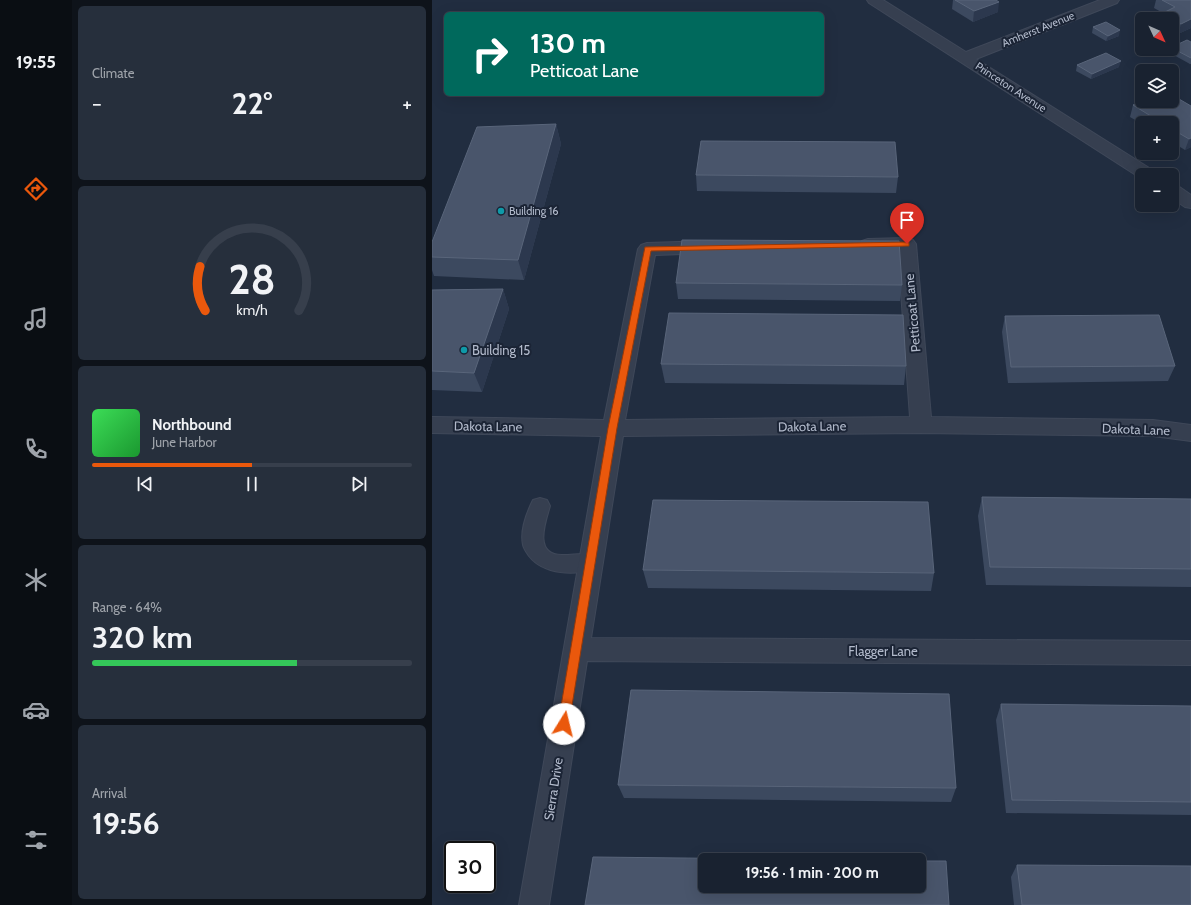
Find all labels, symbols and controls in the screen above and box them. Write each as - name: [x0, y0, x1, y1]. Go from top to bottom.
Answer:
- street label: Amherst Avenue: [1000, 8, 1077, 50]
- north arrow: [1135, 12, 1179, 56]
- map controls: [1135, 12, 1179, 212]
- text: 130 m: [530, 26, 606, 60]
- icon: right: [464, 28, 516, 80]
- text: 19:55: [16, 51, 56, 73]
- street label: Princeton Avenue: [973, 59, 1049, 115]
- text: Petticoat Lane: [530, 60, 639, 82]
- button: layers: [1135, 64, 1179, 108]
- text: Climate: [92, 65, 134, 81]
- text: 22°: [232, 85, 272, 122]
- text: −: [92, 90, 102, 117]
- text: +: [402, 90, 412, 117]
- button: +: [1135, 116, 1179, 160]
- button: −: [1135, 168, 1179, 212]
- icon: directions: [22, 175, 50, 203]
- pin: [890, 203, 924, 244]
- place label: Building 16: [509, 204, 559, 218]
- marker: Building 16: [496, 206, 506, 216]
- icon: arrive: [896, 209, 918, 231]
- text: 28: [228, 253, 276, 303]
- street label: Petticoat Lane: [901, 273, 923, 353]
- text: km/h: [236, 300, 268, 318]
- icon: music: [22, 305, 50, 333]
- place label: Building 15: [472, 342, 530, 358]
- marker: Building 15: [459, 345, 469, 355]
- text: Northbound: [152, 416, 232, 434]
- street label: Dakota Lane: [454, 417, 523, 435]
- street label: Dakota Lane: [778, 417, 847, 435]
- street label: Dakota Lane: [1102, 420, 1171, 438]
- text: June Harbor: [152, 434, 217, 450]
- icon: phone: [22, 435, 50, 463]
- icon: previous: [134, 473, 156, 495]
- icon: pause: [241, 473, 263, 495]
- icon: next: [348, 473, 370, 495]
- icon: climate: [22, 566, 50, 594]
- text: Range · 64%: [92, 599, 162, 615]
- text: 320 km: [92, 619, 193, 656]
- street label: Flagger Lane: [848, 643, 918, 659]
- icon: car: [22, 696, 50, 724]
- position arrow: [543, 703, 585, 745]
- street label: Sierra Drive: [540, 756, 566, 822]
- text: Arrival: [92, 785, 127, 801]
- text: 19:56: [92, 805, 160, 842]
- icon: filters: [22, 826, 50, 854]
- speed limit sign: 30: [444, 841, 496, 893]
- text: 19:56 · 1 min · 200 m: [745, 864, 879, 882]

